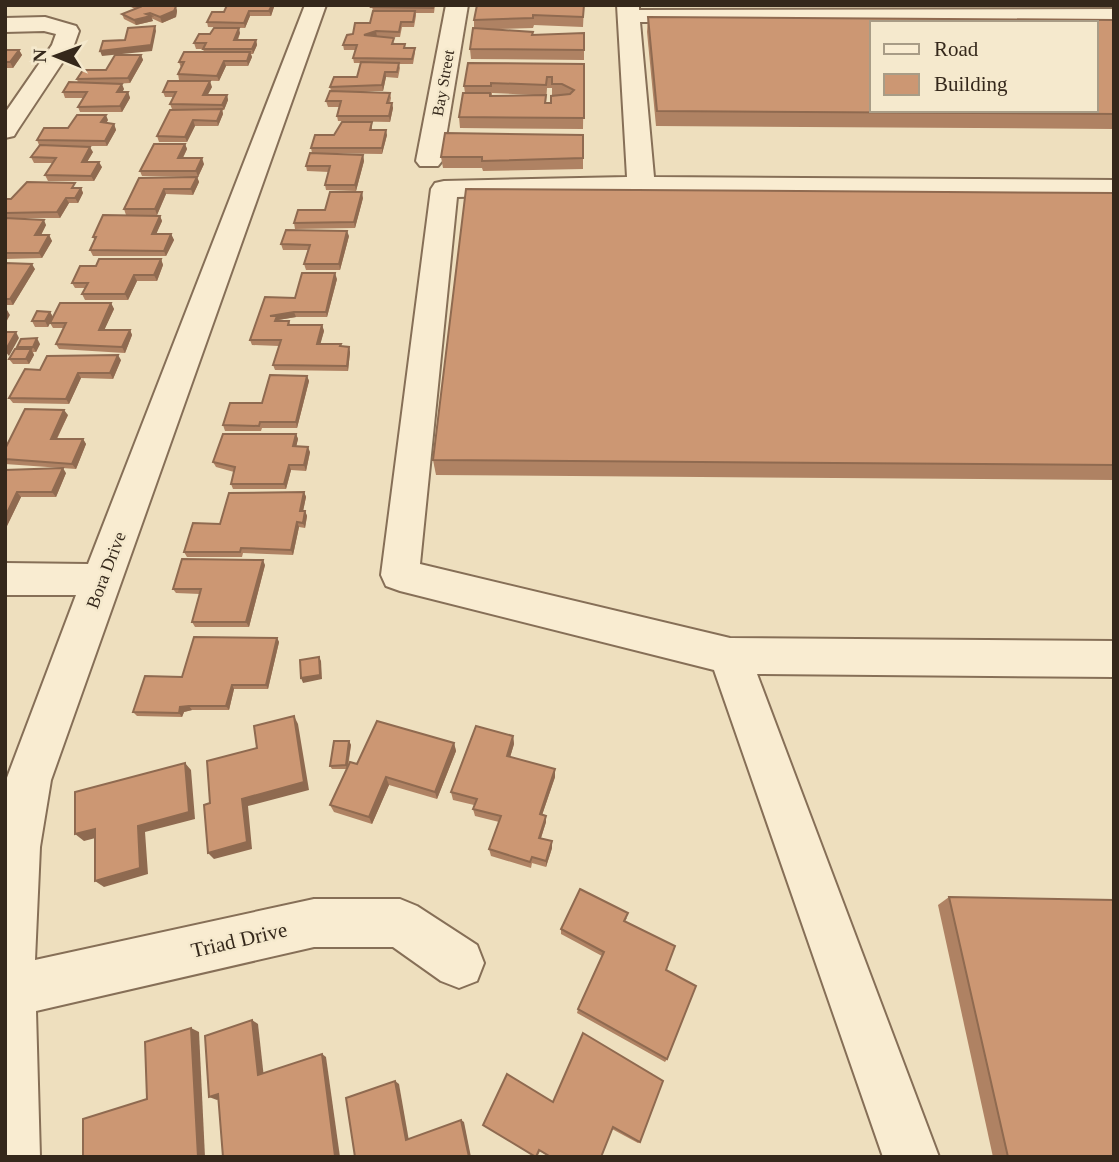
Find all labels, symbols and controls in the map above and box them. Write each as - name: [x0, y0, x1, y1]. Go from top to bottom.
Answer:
- north arrow: [21, 21, 91, 91]
- legend: [870, 21, 1098, 112]
- text: Road: [934, 37, 979, 61]
- text: N: [29, 48, 50, 63]
- street label: Bay Street: [429, 48, 458, 118]
- text: Building: [934, 72, 1008, 96]
- street label: Bora Drive: [82, 529, 130, 611]
- street label: Triad Drive: [189, 917, 289, 963]

